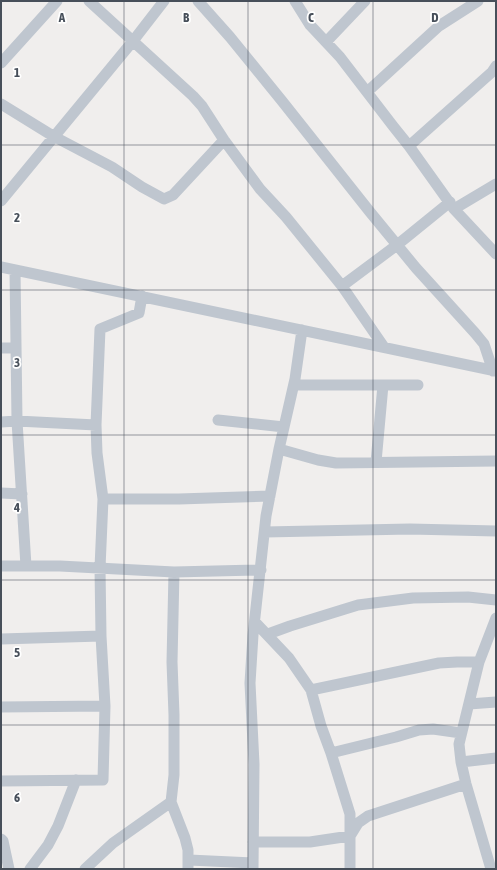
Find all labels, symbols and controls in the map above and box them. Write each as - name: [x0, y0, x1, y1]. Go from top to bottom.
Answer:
- text: A: [58, 10, 66, 25]
- text: B: [183, 10, 190, 25]
- text: C: [308, 10, 314, 25]
- text: D: [431, 10, 439, 25]
- text: 1: [14, 65, 20, 80]
- text: 2: [14, 210, 20, 225]
- text: 3: [14, 355, 20, 370]
- text: 4: [13, 500, 20, 515]
- text: 5: [14, 645, 20, 660]
- text: 6: [14, 790, 20, 805]

